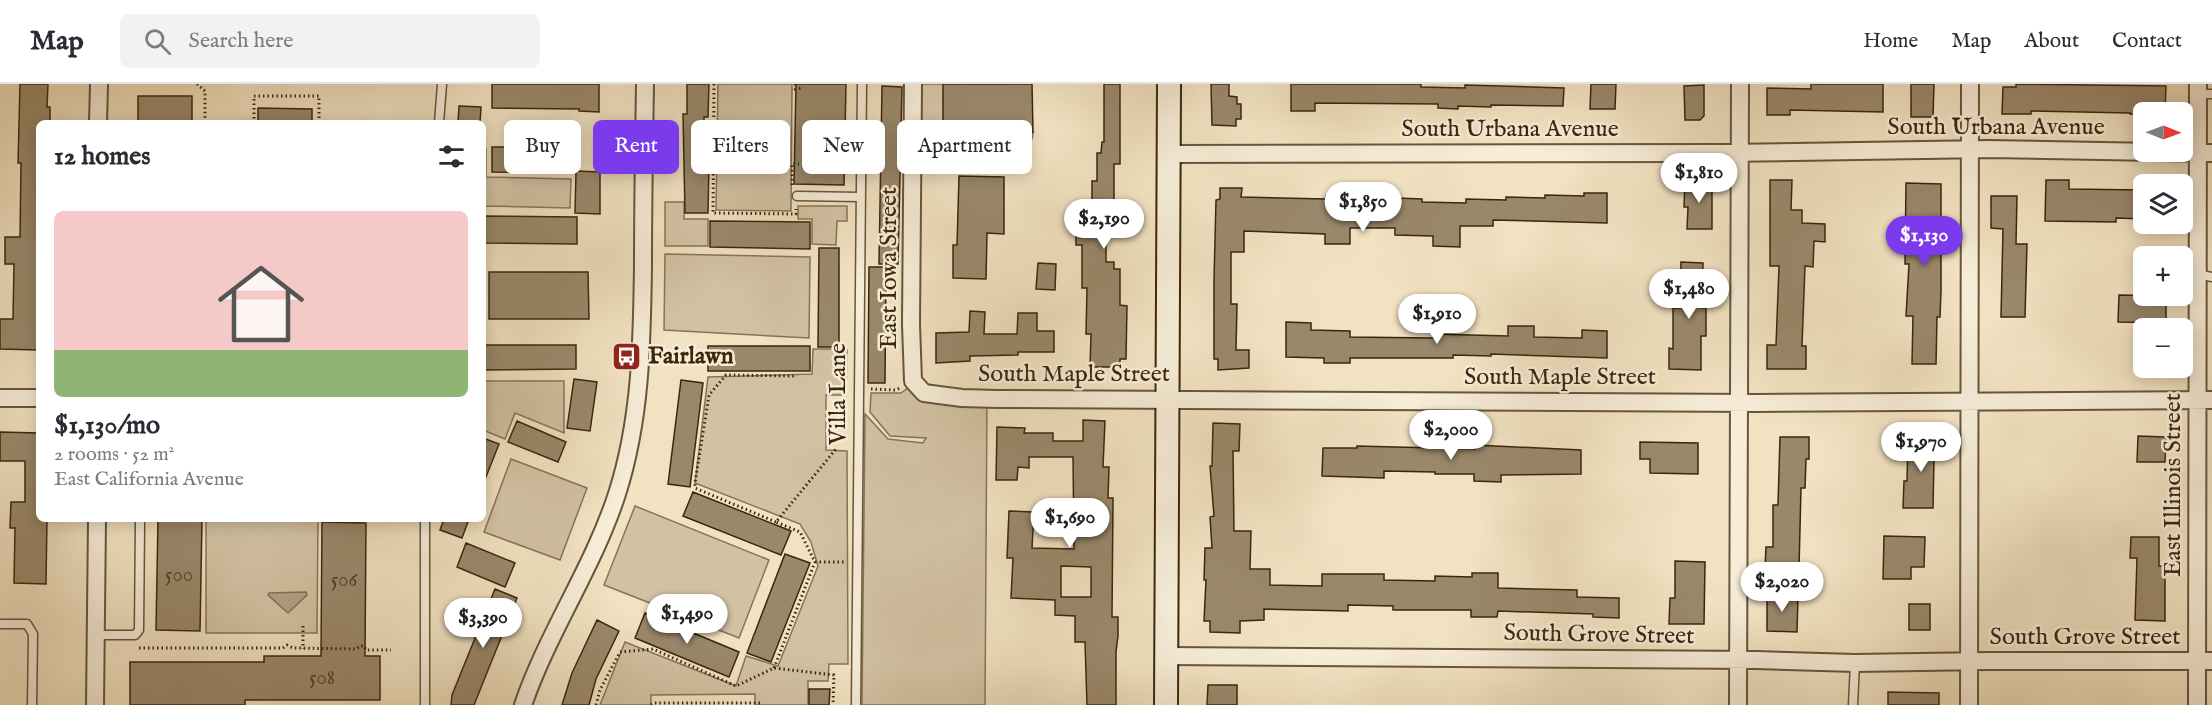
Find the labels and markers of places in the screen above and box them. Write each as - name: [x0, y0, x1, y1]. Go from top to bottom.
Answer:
- pin: $1,810: [1650, 153, 1748, 204]
- pin: $1,850: [1314, 182, 1412, 233]
- pin: $2,190: [1055, 199, 1153, 250]
- pin: $1,130: [1875, 216, 1973, 267]
- pin: $1,480: [1640, 269, 1738, 320]
- pin: $1,910: [1388, 294, 1486, 345]
- bus stop icon: Fairlawn: [611, 340, 643, 372]
- place label: Fairlawn: [648, 341, 734, 372]
- pin: $2,000: [1402, 410, 1500, 461]
- pin: $1,970: [1872, 422, 1970, 473]
- pin: $1,690: [1021, 498, 1119, 549]
- pin: $2,020: [1733, 562, 1831, 613]
- pin: $1,490: [638, 594, 736, 645]
- pin: $3,390: [434, 598, 532, 649]

